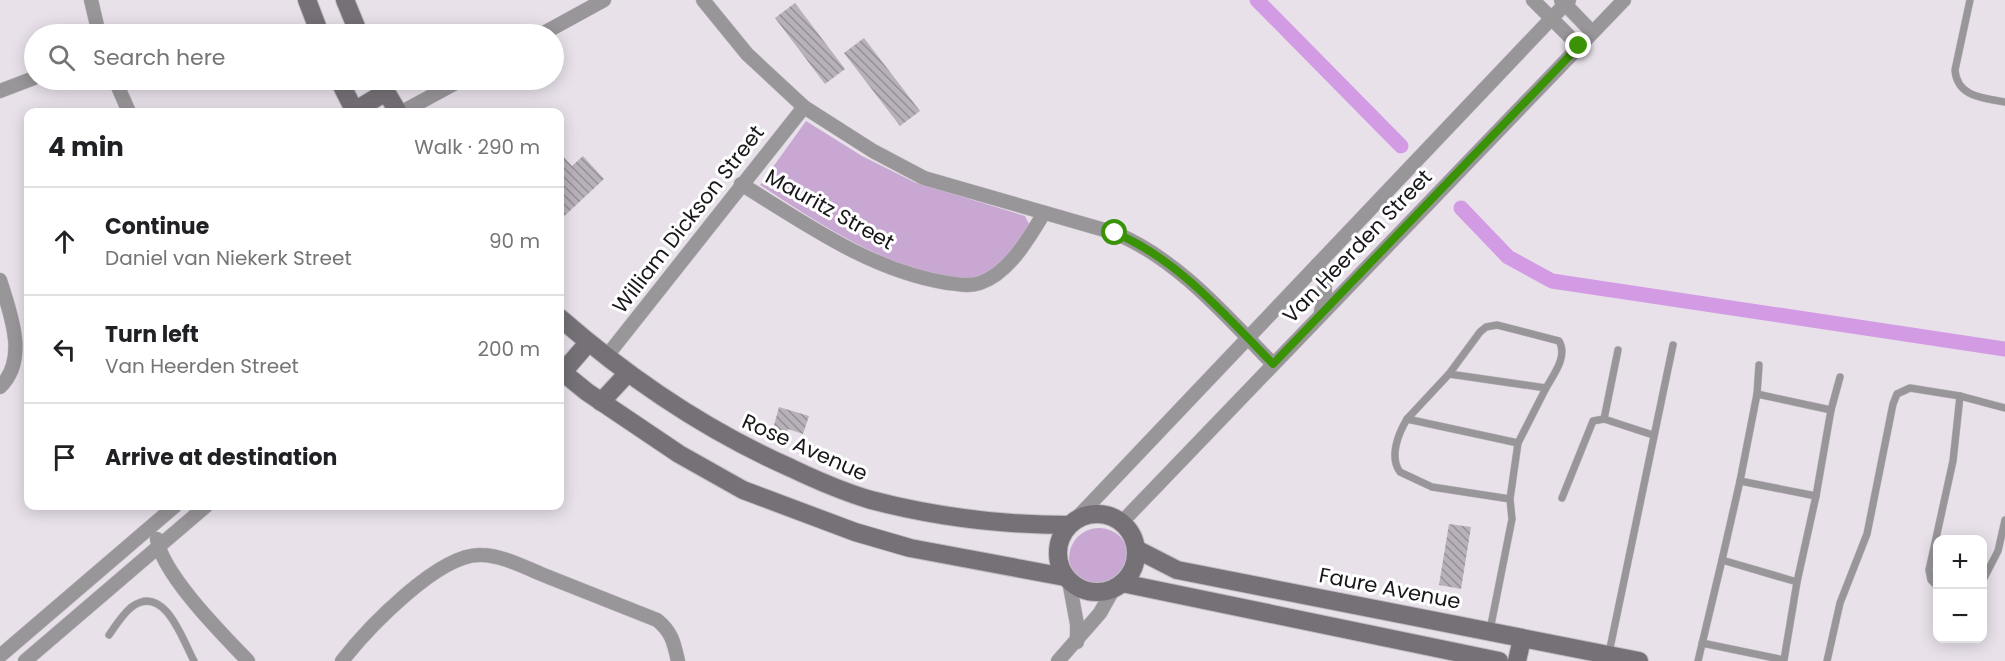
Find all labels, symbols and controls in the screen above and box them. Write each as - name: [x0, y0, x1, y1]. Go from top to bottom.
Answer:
- search box: [24, 24, 564, 90]
- route end: [1565, 32, 1591, 58]
- icon: search: [45, 41, 78, 74]
- text: Search here: [93, 42, 226, 73]
- street label: William Dickson Street: [605, 119, 771, 319]
- text: 4 min: [48, 129, 124, 165]
- text: Walk · 290 m: [414, 133, 540, 161]
- street label: Mauritz Street: [760, 162, 900, 256]
- street label: Van Heerden Street: [1276, 163, 1438, 329]
- text: Continue: [105, 211, 209, 242]
- route start: [1101, 219, 1127, 245]
- icon: ahead: [48, 225, 81, 258]
- text: 90 m: [489, 227, 540, 255]
- text: Daniel van Niekerk Street: [105, 244, 352, 272]
- text: Turn left: [105, 319, 199, 350]
- icon: left: [48, 333, 81, 366]
- text: 200 m: [477, 335, 540, 363]
- text: Van Heerden Street: [105, 352, 299, 380]
- street label: Rose Avenue: [738, 406, 872, 488]
- icon: arrive: [48, 441, 81, 474]
- text: Arrive at destination: [105, 442, 337, 473]
- map controls: [1933, 535, 1987, 643]
- button: +: [1933, 535, 1987, 589]
- street label: Faure Avenue: [1317, 560, 1463, 616]
- button: −: [1933, 589, 1987, 643]

